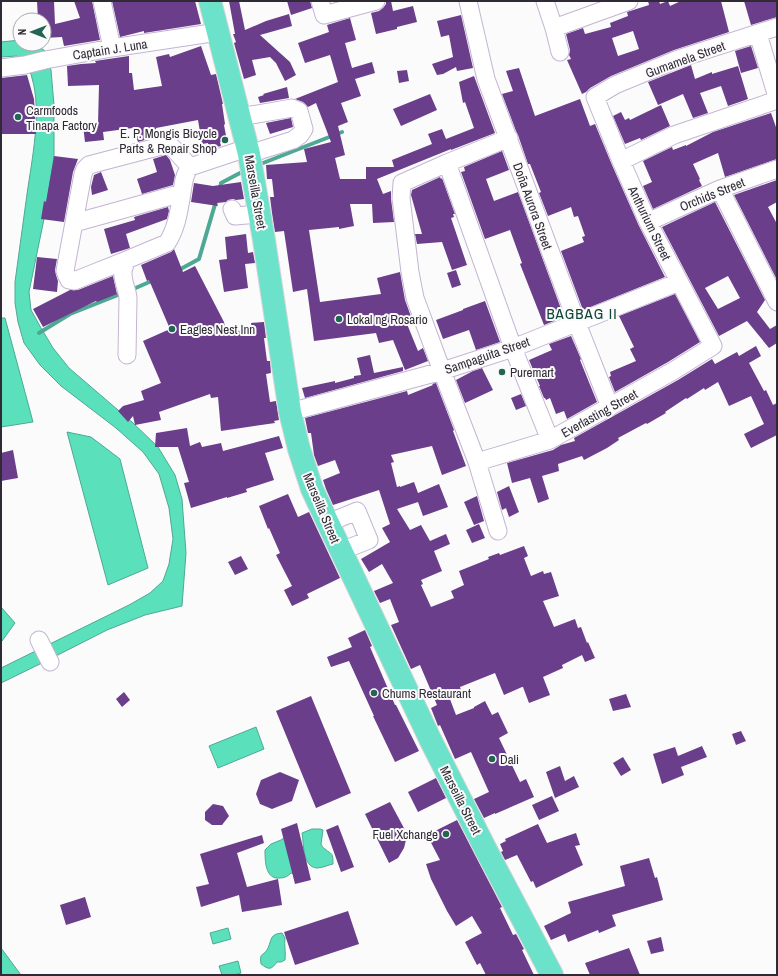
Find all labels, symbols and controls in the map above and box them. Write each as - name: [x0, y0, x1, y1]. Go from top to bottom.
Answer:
- north arrow: [12, 12, 52, 52]
- text: N: [15, 29, 29, 35]
- street label: Captain J. Luna: [72, 35, 149, 64]
- street label: Gumamela Street: [643, 37, 727, 82]
- place label: Carmfoods Tinapa Factory: [26, 102, 98, 134]
- marker: Carmfoods Tinapa Factory: [13, 112, 23, 122]
- place label: E. P. Mongis Bicycle Parts & Repair Shop: [119, 125, 217, 157]
- marker: E. P. Mongis Bicycle Parts & Repair Shop: [220, 135, 230, 145]
- street label: Marseilla Street: [241, 154, 270, 230]
- street label: Doña Aurora Street: [509, 160, 556, 252]
- street label: Orchids Street: [677, 174, 747, 215]
- street label: Anthurium Street: [624, 182, 675, 263]
- district label: BAGBAG II: [546, 303, 618, 324]
- place label: Lokal ng Rosario: [347, 311, 428, 328]
- marker: Lokal ng Rosario: [334, 314, 344, 324]
- place label: Eagles Nest Inn: [180, 321, 255, 338]
- marker: Eagles Nest Inn: [167, 324, 177, 334]
- street label: Sampaguita Street: [442, 333, 532, 378]
- place label: Puremart: [510, 364, 554, 381]
- marker: Puremart: [497, 367, 507, 377]
- street label: Everlasting Street: [558, 385, 640, 441]
- street label: Marseilla Street: [299, 471, 344, 546]
- place label: Chums Restaurant: [382, 685, 471, 702]
- marker: Chums Restaurant: [369, 688, 379, 698]
- place label: Dali: [500, 751, 519, 768]
- marker: Dali: [487, 754, 497, 764]
- street label: Marseilla Street: [436, 763, 485, 837]
- place label: Fuel Xchange: [372, 826, 438, 843]
- marker: Fuel Xchange: [441, 829, 451, 839]

